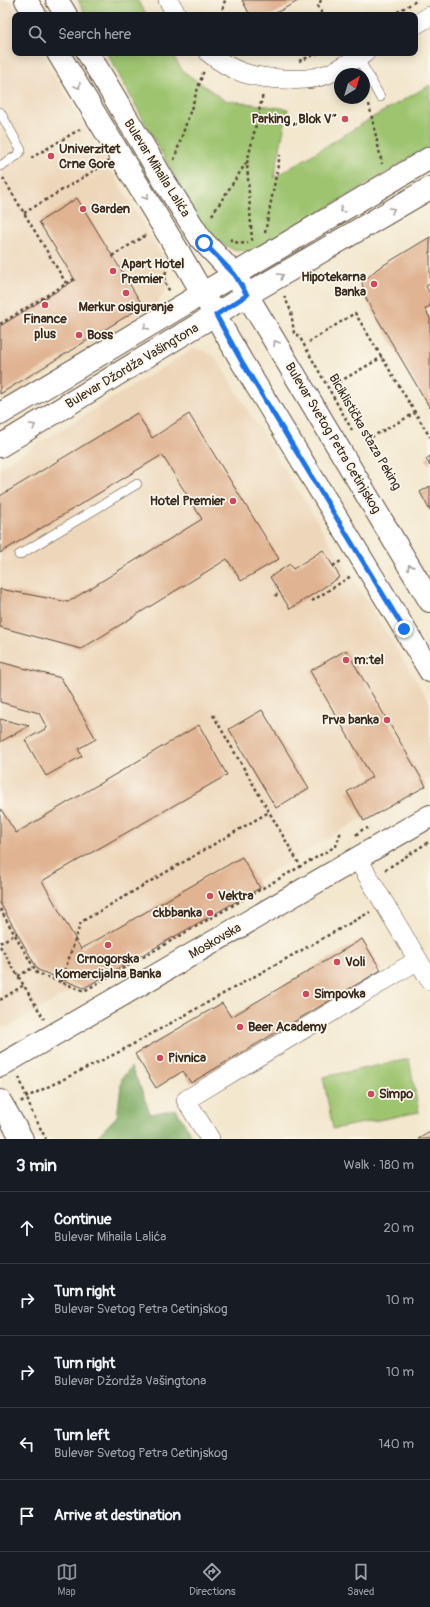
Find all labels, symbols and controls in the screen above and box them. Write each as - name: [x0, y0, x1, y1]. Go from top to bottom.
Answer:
- search box: [12, 12, 418, 56]
- icon: search: [26, 23, 48, 45]
- text: Search here: [58, 25, 131, 44]
- north arrow: [334, 68, 370, 104]
- one-way arrow: [74, 82, 81, 89]
- place label: Parking „Blok V“: [251, 111, 337, 127]
- marker: Parking „Blok V“: [340, 114, 350, 124]
- street label: Bulevar Mihaila Lalića: [120, 116, 194, 220]
- place label: Univerzitet Crne Gore: [59, 141, 121, 172]
- marker: Univerzitet Crne Gore: [46, 151, 56, 161]
- one-way arrow: [141, 193, 148, 200]
- place label: Garden: [91, 201, 131, 217]
- marker: Garden: [78, 204, 88, 214]
- one-way arrow: [339, 206, 346, 213]
- one-way arrow: [388, 208, 396, 215]
- route start: [195, 234, 213, 252]
- place label: Apart Hotel Premier: [121, 256, 184, 287]
- marker: Apart Hotel Premier: [108, 266, 118, 276]
- place label: Hipotekarna Banka: [301, 269, 366, 300]
- one-way arrow: [277, 274, 284, 281]
- marker: Hipotekarna Banka: [369, 279, 379, 289]
- marker: Merkur osiguranje: [121, 288, 131, 298]
- place label: Merkur osiguranje: [78, 299, 174, 315]
- marker: Finance plus: [40, 300, 50, 310]
- place label: Finance plus: [23, 311, 67, 342]
- street label: Bulevar Džordža Vašingtona: [63, 320, 201, 412]
- one-way arrow: [143, 323, 150, 330]
- place label: Boss: [87, 327, 113, 343]
- marker: Boss: [74, 330, 84, 340]
- one-way arrow: [274, 340, 281, 347]
- street label: Bulevar Svetog Petra Cetinjskog: [281, 360, 385, 517]
- street label: Biciklistička staza Peking: [325, 371, 405, 493]
- one-way arrow: [29, 423, 36, 430]
- place label: Hotel Premier: [150, 493, 225, 509]
- marker: Hotel Premier: [228, 496, 238, 506]
- one-way arrow: [407, 564, 415, 571]
- route end: [395, 620, 413, 638]
- place label: m:tel: [354, 652, 384, 668]
- marker: m:tel: [341, 655, 351, 665]
- place label: Prva banka: [322, 712, 379, 728]
- marker: Prva banka: [382, 715, 392, 725]
- place label: Vektra: [218, 888, 254, 904]
- marker: Vektra: [205, 891, 215, 901]
- place label: ckbbanka: [152, 905, 202, 921]
- marker: ckbbanka: [205, 908, 215, 918]
- street label: Moskovska: [186, 920, 244, 962]
- marker: Crnogorska Komercijalna Banka: [103, 940, 113, 950]
- place label: Crnogorska Komercijalna Banka: [55, 951, 161, 982]
- place label: Voli: [345, 954, 366, 970]
- marker: Voli: [332, 957, 342, 967]
- place label: Simpovka: [314, 986, 366, 1002]
- marker: Simpovka: [301, 989, 311, 999]
- place label: Beer Academy: [248, 1019, 327, 1035]
- marker: Beer Academy: [235, 1022, 245, 1032]
- place label: Pivnica: [168, 1050, 206, 1066]
- marker: Pivnica: [155, 1053, 165, 1063]
- place label: Simpo: [379, 1086, 413, 1102]
- marker: Simpo: [366, 1089, 376, 1099]
- text: 3 min: [16, 1155, 57, 1176]
- text: Walk · 180 m: [344, 1157, 414, 1173]
- text: Continue: [54, 1210, 112, 1229]
- icon: ahead: [16, 1217, 38, 1239]
- text: 20 m: [383, 1220, 414, 1236]
- text: Bulevar Mihaila Lalića: [54, 1229, 166, 1245]
- text: Turn right: [54, 1282, 115, 1301]
- icon: right: [16, 1289, 38, 1311]
- text: 10 m: [386, 1292, 414, 1308]
- text: Bulevar Svetog Petra Cetinjskog: [54, 1301, 227, 1317]
- text: Turn right: [54, 1354, 115, 1373]
- icon: right: [16, 1361, 38, 1383]
- text: 10 m: [386, 1364, 414, 1380]
- text: Bulevar Džordža Vašingtona: [54, 1373, 206, 1389]
- text: Turn left: [54, 1426, 110, 1445]
- icon: left: [16, 1433, 38, 1455]
- text: 140 m: [378, 1436, 414, 1452]
- text: Bulevar Svetog Petra Cetinjskog: [54, 1445, 227, 1461]
- icon: arrive: [16, 1505, 38, 1527]
- text: Arrive at destination: [54, 1506, 181, 1525]
- tab: Map: [56, 1561, 78, 1598]
- tab: Directions: [189, 1561, 236, 1598]
- tab: Saved: [347, 1561, 374, 1598]

